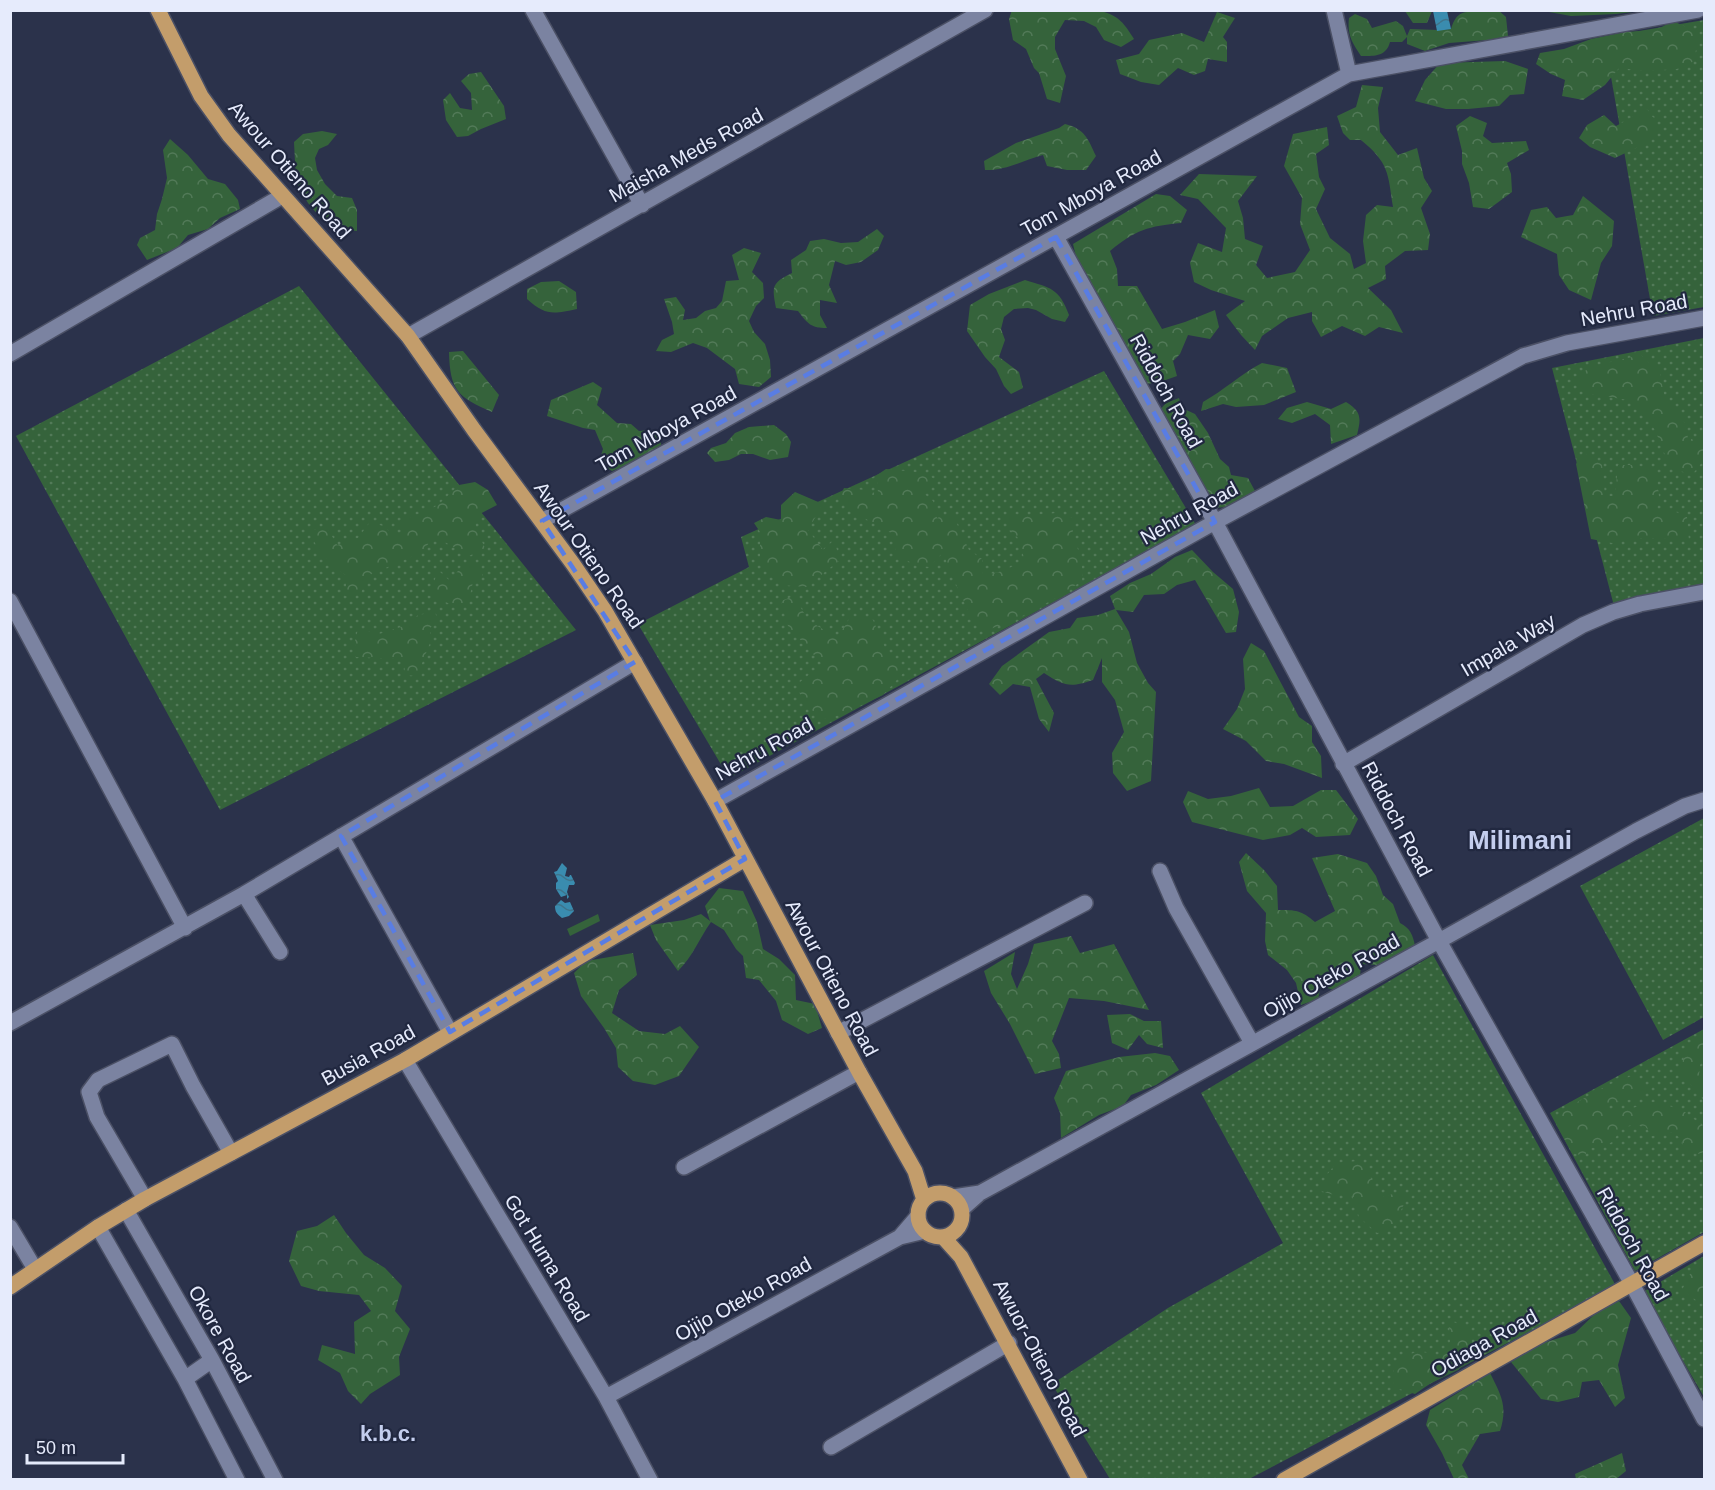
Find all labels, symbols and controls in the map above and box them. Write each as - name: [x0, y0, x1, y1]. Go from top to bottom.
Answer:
- street label: Awour Otieno Road: [225, 97, 355, 243]
- street label: Maisha Meds Road: [605, 104, 767, 206]
- street label: Tom Mboya Road: [1017, 145, 1165, 241]
- street label: Nehru Road: [1579, 290, 1689, 330]
- street label: Riddoch Road: [1126, 330, 1206, 452]
- street label: Tom Mboya Road: [592, 381, 740, 477]
- street label: Awour Otieno Road: [530, 477, 648, 633]
- street label: Nehru Road: [1137, 477, 1241, 549]
- street label: Impala Way: [1457, 609, 1559, 681]
- street label: Nehru Road: [712, 713, 816, 785]
- street label: Riddoch Road: [1358, 758, 1436, 880]
- district label: Milimani: [1468, 825, 1572, 855]
- street label: Awour Otieno Road: [781, 896, 883, 1060]
- street label: Ojijo Oteko Road: [1259, 929, 1403, 1023]
- street label: Busia Road: [317, 1020, 419, 1090]
- street label: Riddoch Road: [1593, 1183, 1673, 1305]
- street label: Got Huma Road: [500, 1190, 594, 1326]
- street label: Ojijo Oteko Road: [671, 1252, 815, 1346]
- street label: Awuor-Otieno Road: [989, 1275, 1091, 1441]
- street label: Okore Road: [184, 1282, 256, 1386]
- street label: Odiaga Road: [1427, 1305, 1541, 1381]
- district label: k.b.c.: [360, 1421, 416, 1446]
- scale bar: [27, 1427, 123, 1465]
- text: 50 m: [36, 1438, 76, 1458]

